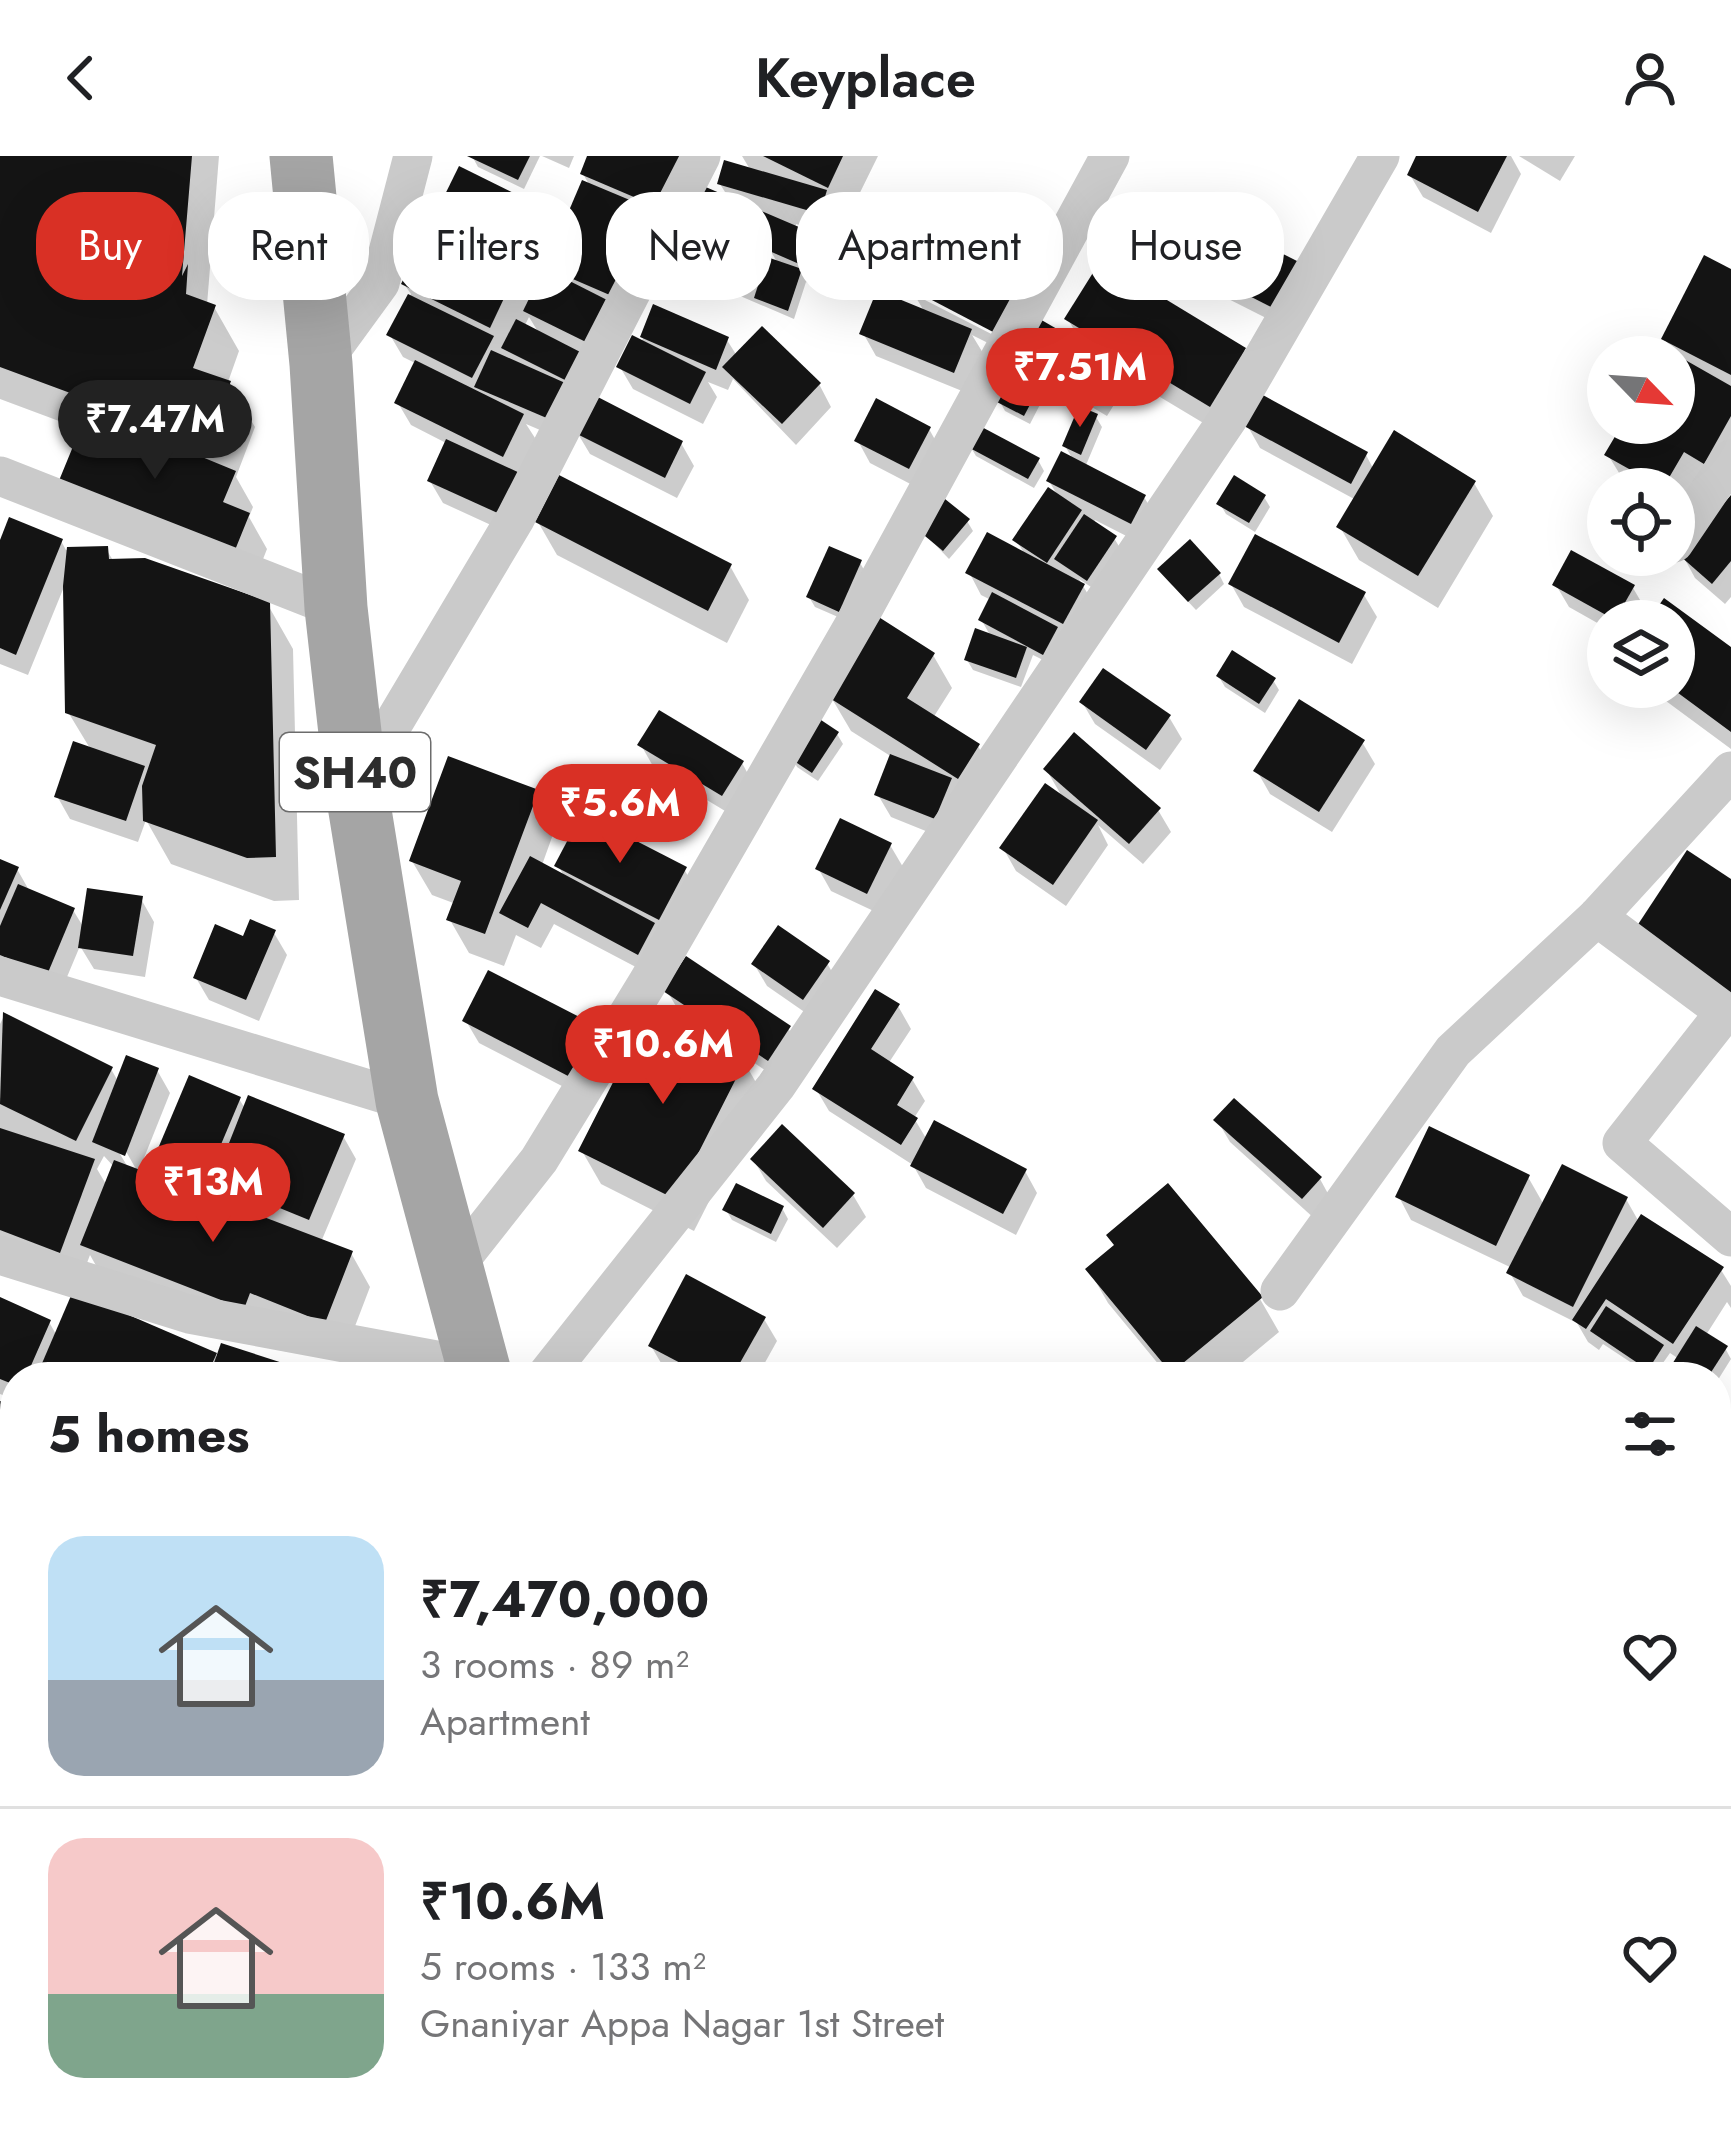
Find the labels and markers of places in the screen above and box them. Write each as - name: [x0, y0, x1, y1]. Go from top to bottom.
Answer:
- pin: ₹7.51M: [982, 328, 1178, 430]
- pin: ₹7.47M: [57, 380, 253, 482]
- pin: ₹5.6M: [536, 764, 704, 866]
- pin: ₹10.6M: [565, 1005, 761, 1107]
- pin: ₹13M: [142, 1143, 284, 1245]

